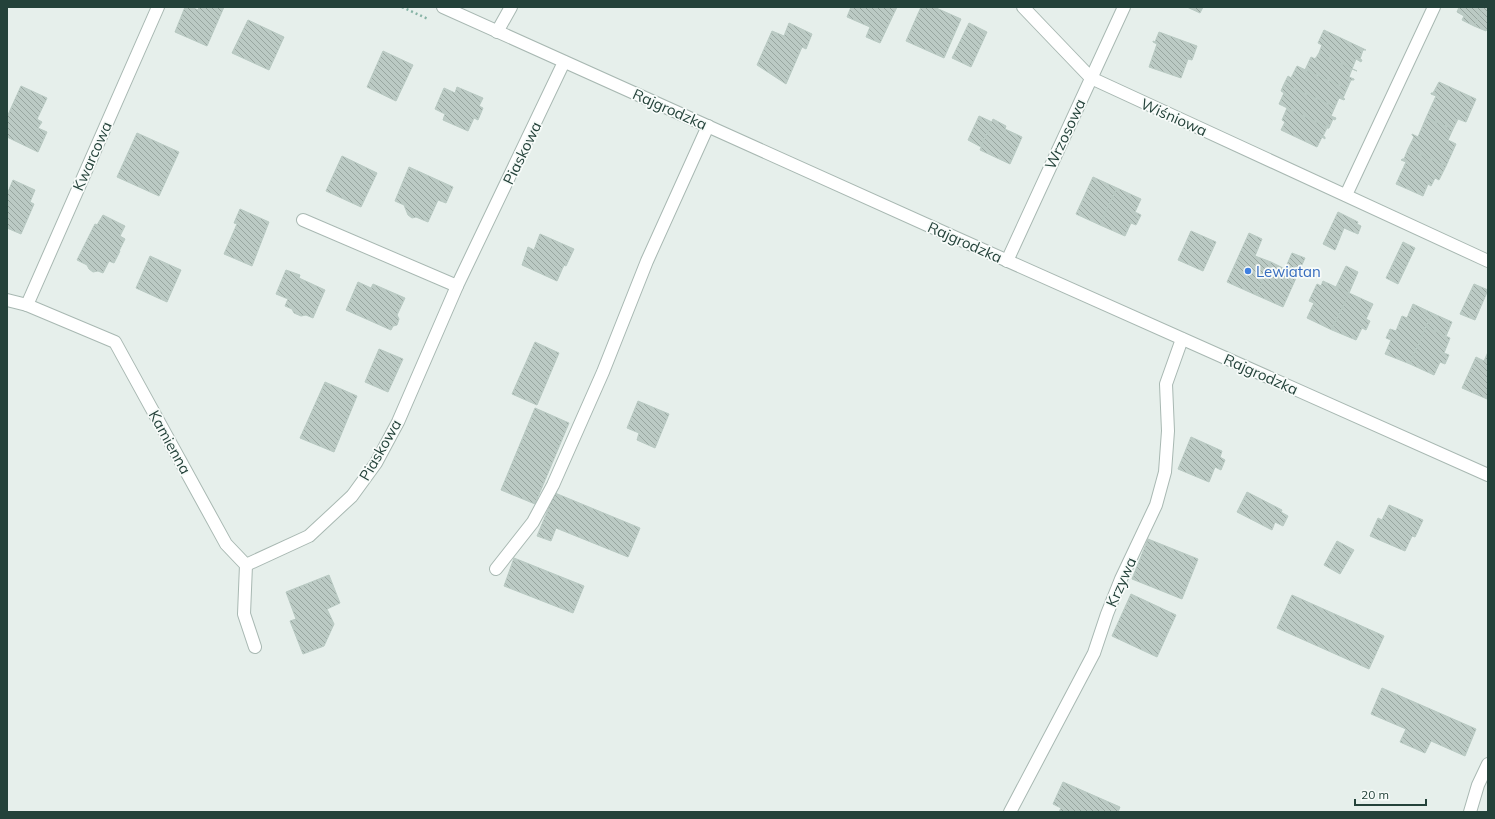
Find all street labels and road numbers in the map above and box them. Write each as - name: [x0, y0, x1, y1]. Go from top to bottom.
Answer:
- street label: Rajgrodzka: [630, 84, 710, 134]
- street label: Wiśniowa: [1138, 94, 1210, 140]
- street label: Wrzosowa: [1040, 96, 1090, 172]
- street label: Kwarcowa: [68, 118, 116, 194]
- street label: Piaskowa: [499, 118, 545, 188]
- street label: Rajgrodzka: [925, 217, 1005, 267]
- street label: Rajgrodzka: [1221, 349, 1301, 399]
- street label: Kamienna: [145, 407, 195, 477]
- street label: Piaskowa: [355, 416, 405, 484]
- street label: Krzywa: [1102, 554, 1140, 610]

